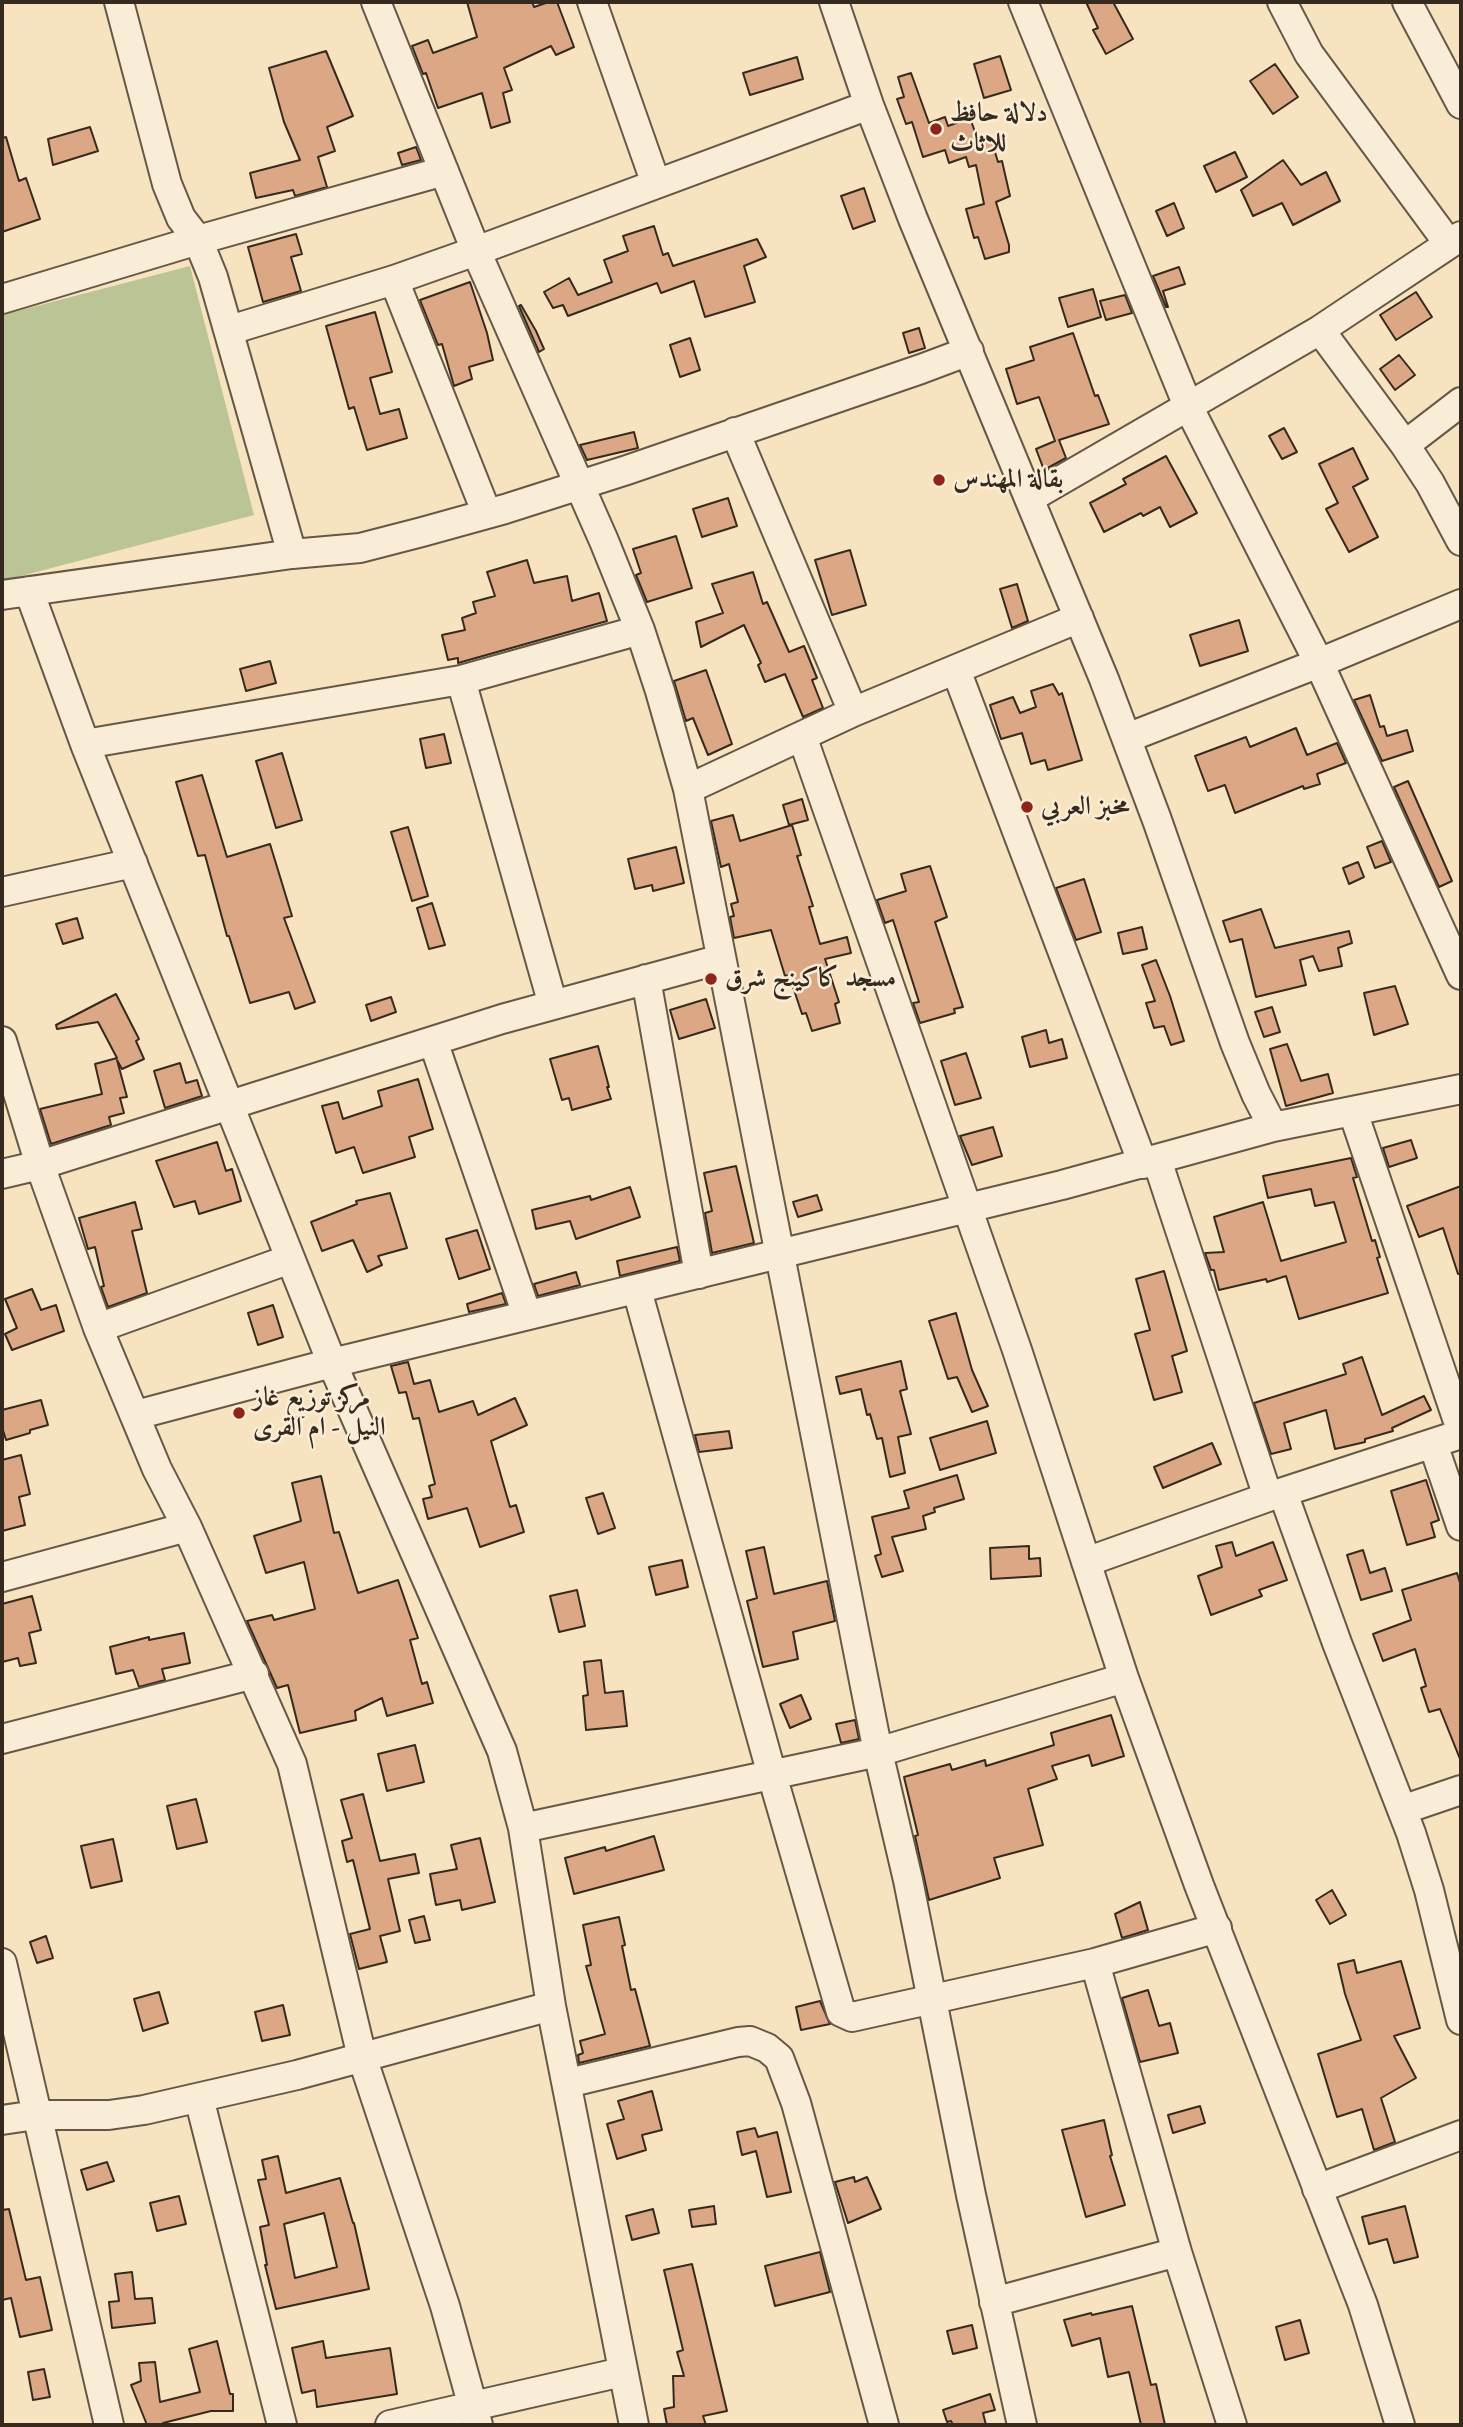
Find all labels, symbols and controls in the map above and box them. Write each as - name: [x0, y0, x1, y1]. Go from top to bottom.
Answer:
- place label: دلالة حافظ للاثاث: [950, 98, 1048, 160]
- marker: دلالة حافظ للاثاث: [928, 121, 944, 137]
- place label: بقالة المهندس: [953, 464, 1063, 496]
- marker: بقالة المهندس: [931, 472, 947, 488]
- place label: مخبز العربي: [1041, 791, 1129, 823]
- marker: مخبز العربي: [1019, 799, 1035, 815]
- place label: مسجد كاكينج شرق: [725, 963, 896, 995]
- marker: مسجد كاكينج شرق: [703, 971, 719, 987]
- place label: مركز توزيع غاز النيل - ام القرى: [253, 1382, 386, 1444]
- marker: مركز توزيع غاز النيل - ام القرى: [231, 1405, 247, 1421]

